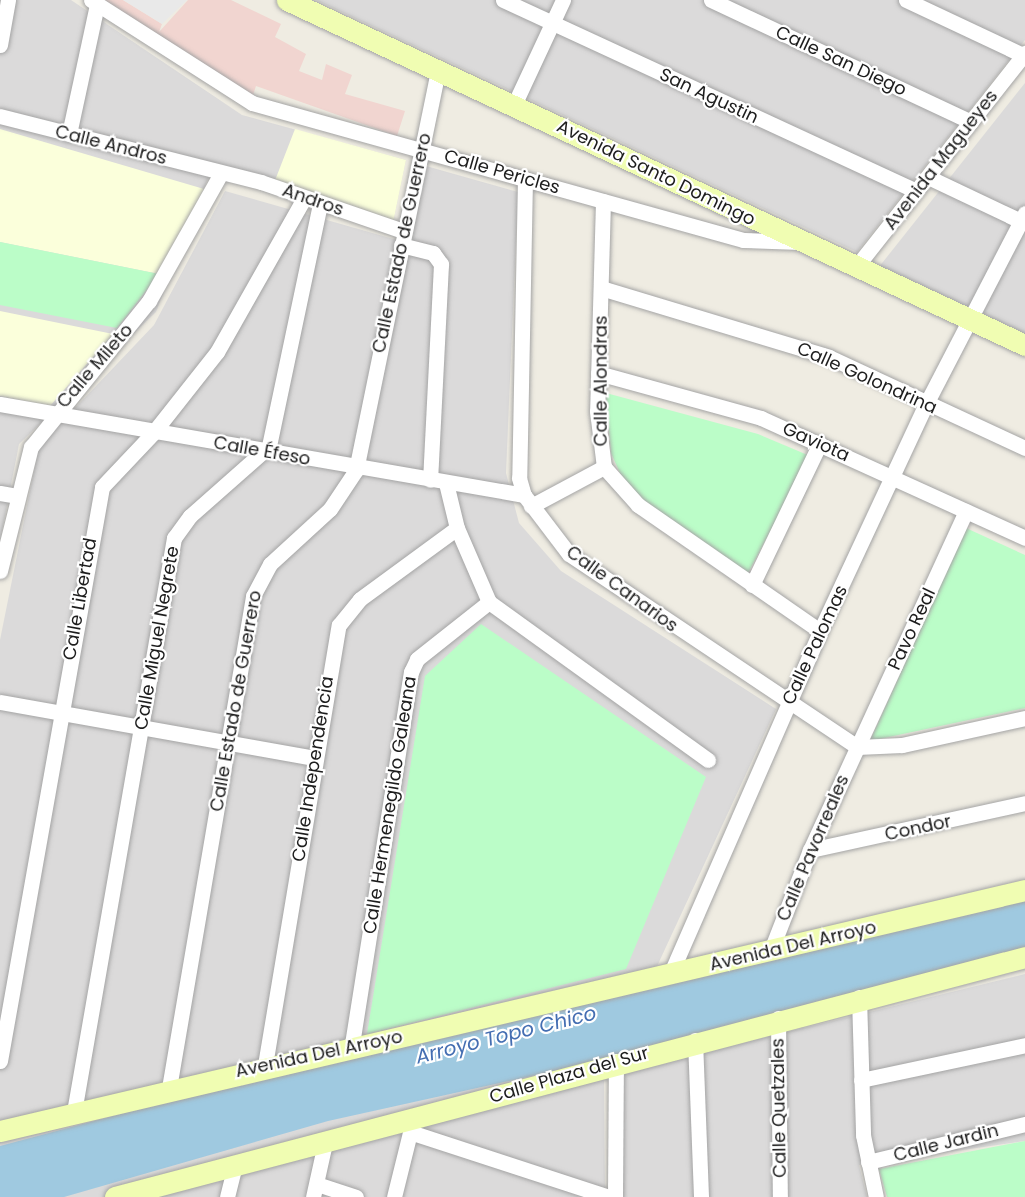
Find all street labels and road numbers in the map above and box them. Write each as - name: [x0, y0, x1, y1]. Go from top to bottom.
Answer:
- street label: Calle San Diego: [772, 21, 910, 101]
- street label: San Agustin: [656, 64, 762, 128]
- street label: Avenida Magueyes: [880, 86, 1002, 234]
- street label: Avenida Santo Domingo: [553, 116, 759, 230]
- street label: Calle Andros: [53, 121, 169, 169]
- street label: Calle Estado de Guerrero: [368, 131, 436, 355]
- street label: Calle Pericles: [442, 145, 562, 199]
- street label: Andros: [279, 179, 347, 221]
- street label: Calle Alondras: [590, 316, 612, 446]
- street label: Calle Mileto: [53, 319, 137, 413]
- street label: Calle Golondrina: [794, 337, 940, 419]
- street label: Gaviota: [779, 418, 853, 466]
- street label: Calle Éfeso: [212, 432, 312, 470]
- street label: Calle Libertad: [59, 536, 101, 662]
- street label: Calle Canarios: [562, 541, 682, 637]
- street label: Calle Miguel Negrete: [130, 544, 184, 732]
- street label: Calle Palomas: [778, 582, 852, 708]
- street label: Pavo Real: [884, 585, 940, 673]
- street label: Calle Estado de Guerrero: [206, 589, 266, 813]
- street label: Calle Independencia: [288, 675, 338, 863]
- street label: Calle Hermenegildo Galeana: [359, 675, 421, 935]
- street label: Calle Pavorreales: [772, 772, 854, 924]
- street label: Condor: [883, 810, 953, 846]
- street label: Avenida Del Arroyo: [708, 916, 878, 976]
- street label: Avenida Del Arroyo: [233, 1026, 405, 1082]
- street label: Calle Quetzales: [767, 1038, 791, 1178]
- street label: Calle Plaza del Sur: [487, 1042, 651, 1108]
- street label: Calle Jardin: [891, 1120, 1001, 1166]

